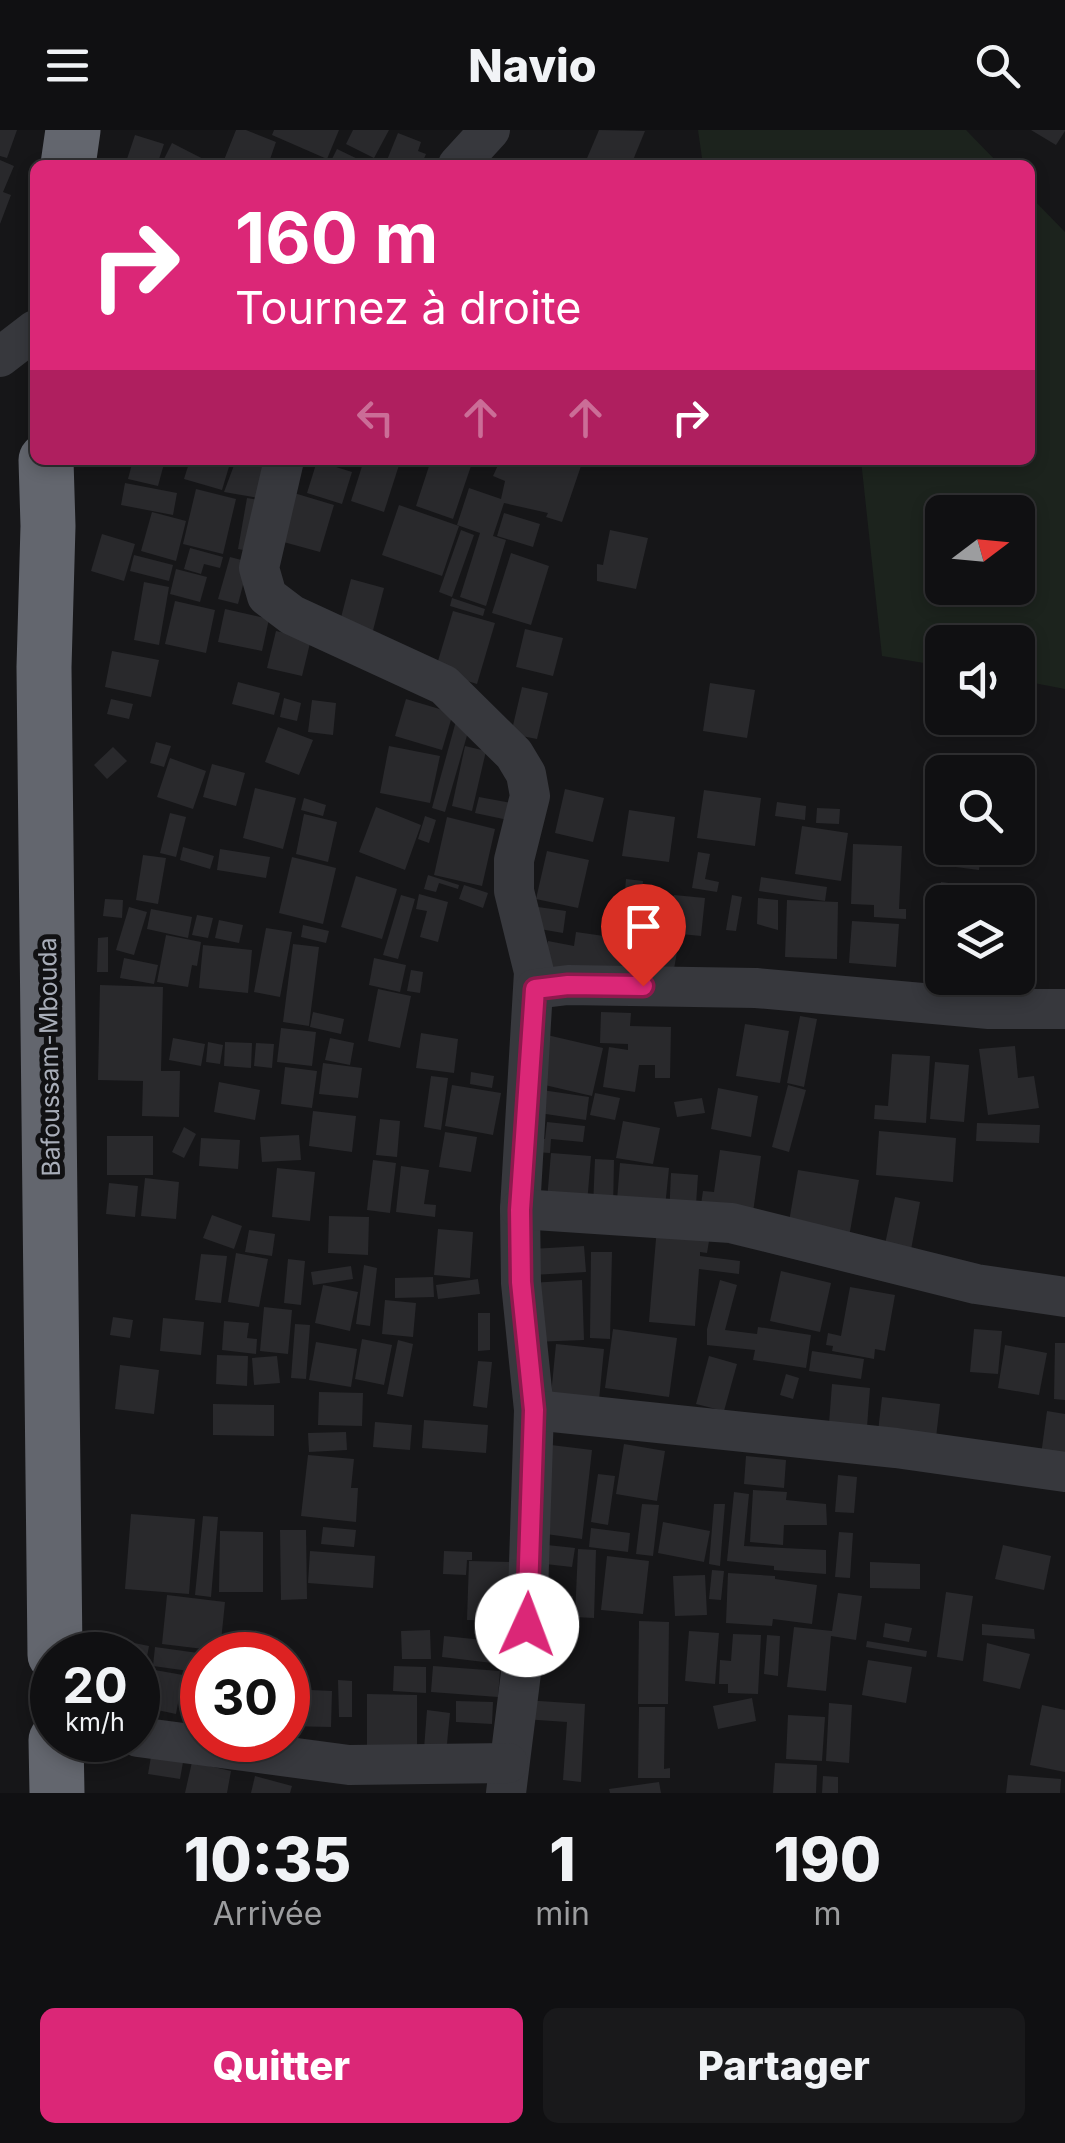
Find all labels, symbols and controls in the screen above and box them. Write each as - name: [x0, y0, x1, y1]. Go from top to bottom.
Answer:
- icon: menu: [40, 38, 95, 93]
- text: Navio: [468, 38, 597, 93]
- icon: search: [970, 38, 1025, 93]
- text: 160 m: [235, 195, 438, 280]
- icon: right: [70, 200, 200, 330]
- text: Tournez à droite: [235, 280, 582, 335]
- icon: left: [348, 390, 403, 445]
- icon: ahead: [453, 390, 508, 445]
- icon: ahead: [558, 390, 613, 445]
- icon: right: [663, 390, 718, 445]
- north arrow: [925, 495, 1035, 605]
- map controls: [925, 495, 1035, 995]
- button: sound: [925, 625, 1035, 735]
- button: search: [925, 755, 1035, 865]
- pin: [601, 884, 686, 987]
- button: layers: [925, 885, 1035, 995]
- icon: arrive: [616, 899, 671, 954]
- street label: Bafoussam-Mbouda: [32, 937, 66, 1177]
- position arrow: [475, 1573, 579, 1677]
- speed limit sign: 30: [180, 1632, 310, 1762]
- text: 20: [62, 1655, 128, 1715]
- text: km/h: [65, 1707, 125, 1737]
- text: 10:35: [184, 1823, 351, 1895]
- text: 1: [549, 1823, 576, 1895]
- text: 190: [774, 1823, 881, 1895]
- text: Arrivée: [213, 1894, 322, 1933]
- text: min: [535, 1894, 590, 1933]
- text: m: [813, 1894, 841, 1933]
- button: Quitter: [40, 2008, 523, 2123]
- button: Partager: [543, 2008, 1025, 2123]

